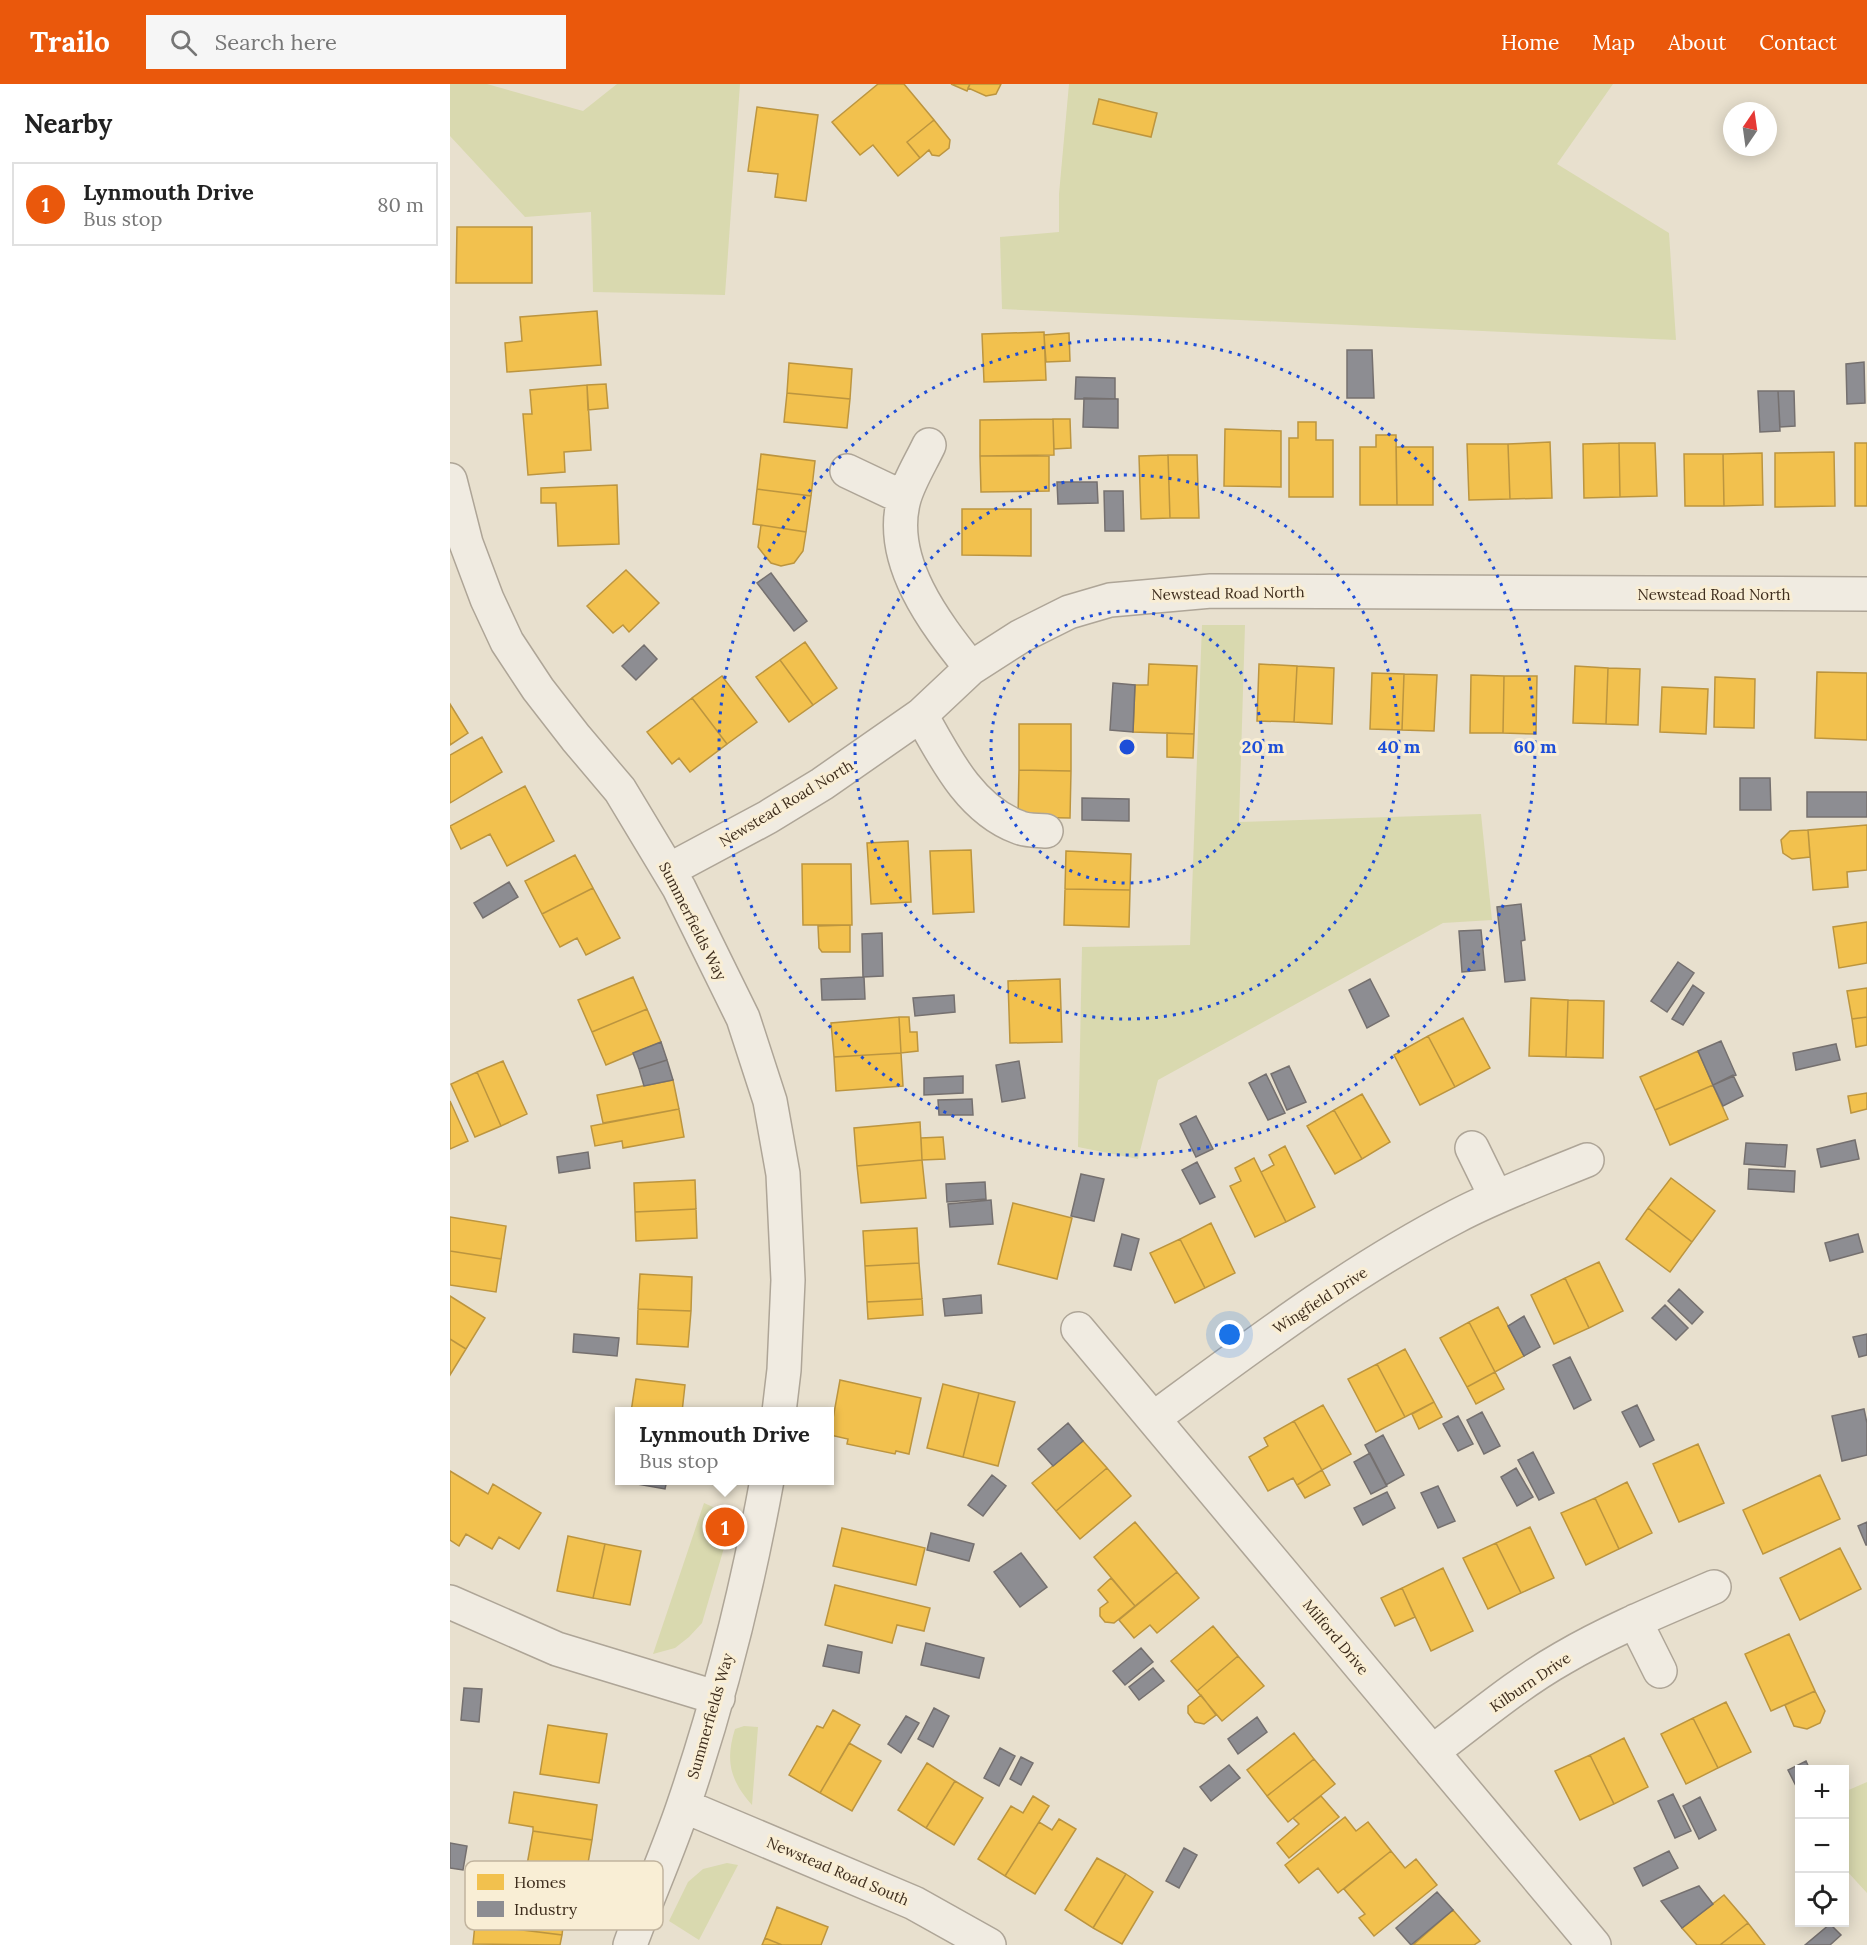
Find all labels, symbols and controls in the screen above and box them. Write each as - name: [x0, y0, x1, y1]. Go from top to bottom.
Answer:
- search box: [146, 15, 566, 69]
- text: Trailo: [30, 24, 110, 60]
- icon: search: [167, 26, 200, 59]
- text: Search here: [215, 28, 337, 56]
- text: Home: [1501, 29, 1559, 56]
- text: Map: [1592, 29, 1635, 56]
- text: About: [1668, 29, 1726, 56]
- text: Contact: [1759, 29, 1837, 56]
- north arrow: [1723, 102, 1777, 156]
- text: Nearby: [24, 107, 112, 140]
- text: Lynmouth Drive: [83, 178, 254, 206]
- text: 1: [41, 192, 50, 217]
- text: 80 m: [377, 192, 424, 217]
- text: Bus stop: [83, 206, 162, 231]
- street label: Newstead Road North: [1151, 582, 1305, 604]
- street label: Newstead Road North: [1637, 585, 1791, 604]
- text: 20 m: [1242, 735, 1285, 758]
- text: 40 m: [1378, 735, 1421, 758]
- text: 60 m: [1513, 735, 1557, 758]
- centre of rings: [1117, 737, 1137, 757]
- street label: Newstead Road North: [716, 755, 857, 851]
- street label: Summerfields Way: [655, 859, 731, 983]
- street label: Wingfield Drive: [1269, 1262, 1371, 1338]
- your location: [1215, 1320, 1244, 1349]
- popup: [615, 1407, 834, 1485]
- text: Lynmouth Drive: [639, 1420, 810, 1448]
- text: Bus stop: [639, 1448, 718, 1473]
- pin: 1: [706, 1504, 744, 1550]
- street label: Milford Drive: [1299, 1595, 1373, 1679]
- street label: Kilburn Drive: [1486, 1648, 1574, 1716]
- street label: Summerfields Way: [683, 1651, 737, 1781]
- map controls: [1795, 1765, 1849, 1927]
- button: +: [1795, 1765, 1849, 1819]
- button: −: [1795, 1819, 1849, 1873]
- street label: Newstead Road South: [764, 1832, 912, 1910]
- legend: [465, 1861, 663, 1930]
- text: Homes: [514, 1872, 566, 1892]
- button: locate: [1795, 1873, 1849, 1927]
- text: Industry: [514, 1899, 578, 1919]

